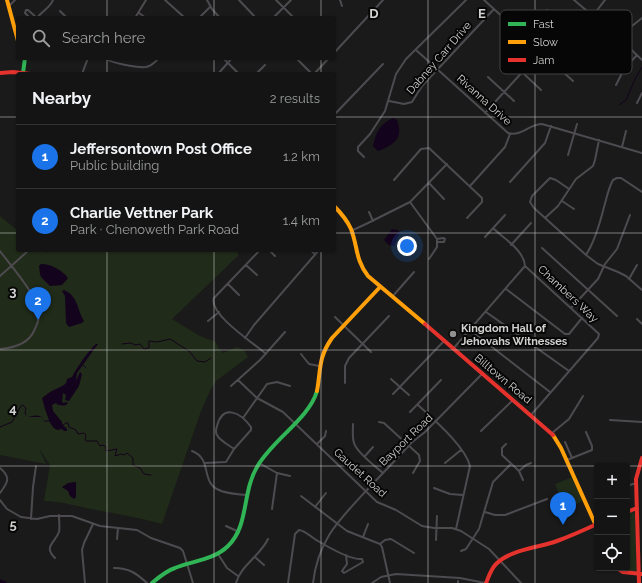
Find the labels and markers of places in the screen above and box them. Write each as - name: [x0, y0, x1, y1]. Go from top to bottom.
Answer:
- pin: 2: [25, 287, 51, 320]
- place label: Kingdom Hall of Jehovahs Witnesses: [461, 322, 568, 348]
- marker: Kingdom Hall of Jehovahs Witnesses: [448, 329, 458, 339]
- pin: 1: [550, 492, 576, 525]

